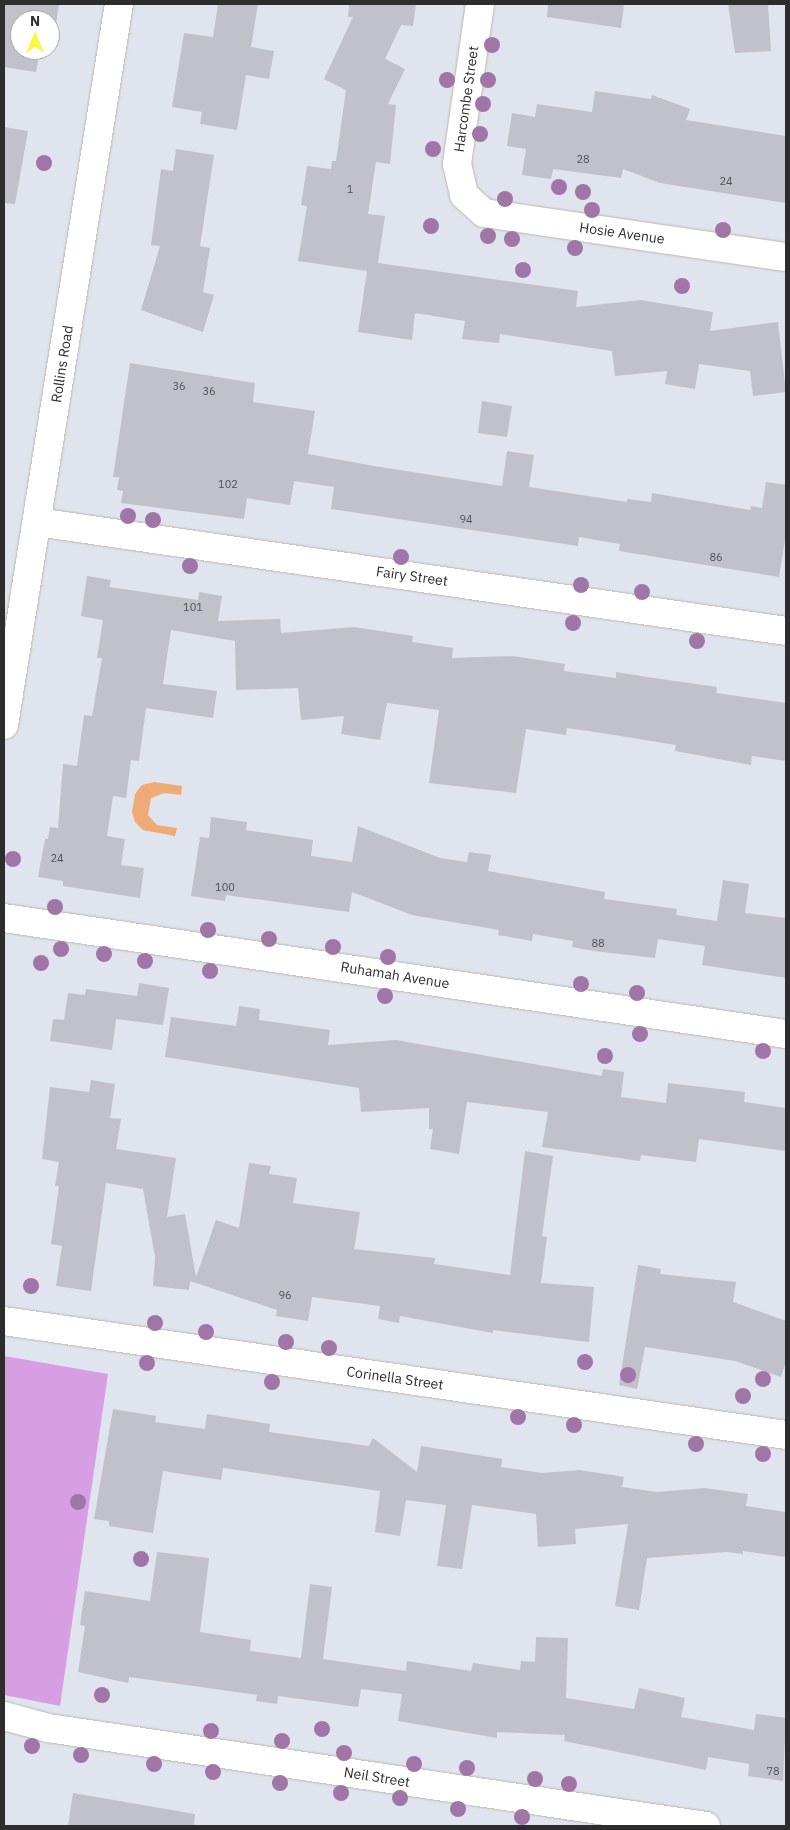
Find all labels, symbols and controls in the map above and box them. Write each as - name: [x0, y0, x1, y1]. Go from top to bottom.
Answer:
- north arrow: [10, 10, 60, 60]
- text: N: [30, 12, 40, 30]
- street label: Harcombe Street: [450, 45, 482, 153]
- house number: 28: [576, 152, 590, 166]
- house number: 24: [719, 174, 733, 188]
- house number: 1: [347, 182, 353, 196]
- street label: Hosie Avenue: [578, 219, 666, 247]
- street label: Rollins Road: [48, 324, 76, 404]
- house number: 36: [172, 379, 186, 393]
- house number: 36: [202, 384, 216, 398]
- house number: 102: [218, 477, 238, 491]
- house number: 94: [459, 512, 473, 526]
- house number: 86: [709, 550, 723, 564]
- street label: Fairy Street: [375, 563, 449, 589]
- house number: 101: [183, 600, 203, 614]
- house number: 24: [50, 851, 64, 865]
- house number: 100: [215, 880, 235, 894]
- house number: 88: [591, 936, 605, 950]
- street label: Ruhamah Avenue: [339, 958, 451, 992]
- house number: 96: [278, 1288, 292, 1302]
- street label: Corinella Street: [346, 1363, 444, 1393]
- street label: Neil Street: [343, 1763, 411, 1791]
- house number: 78: [766, 1764, 780, 1778]

